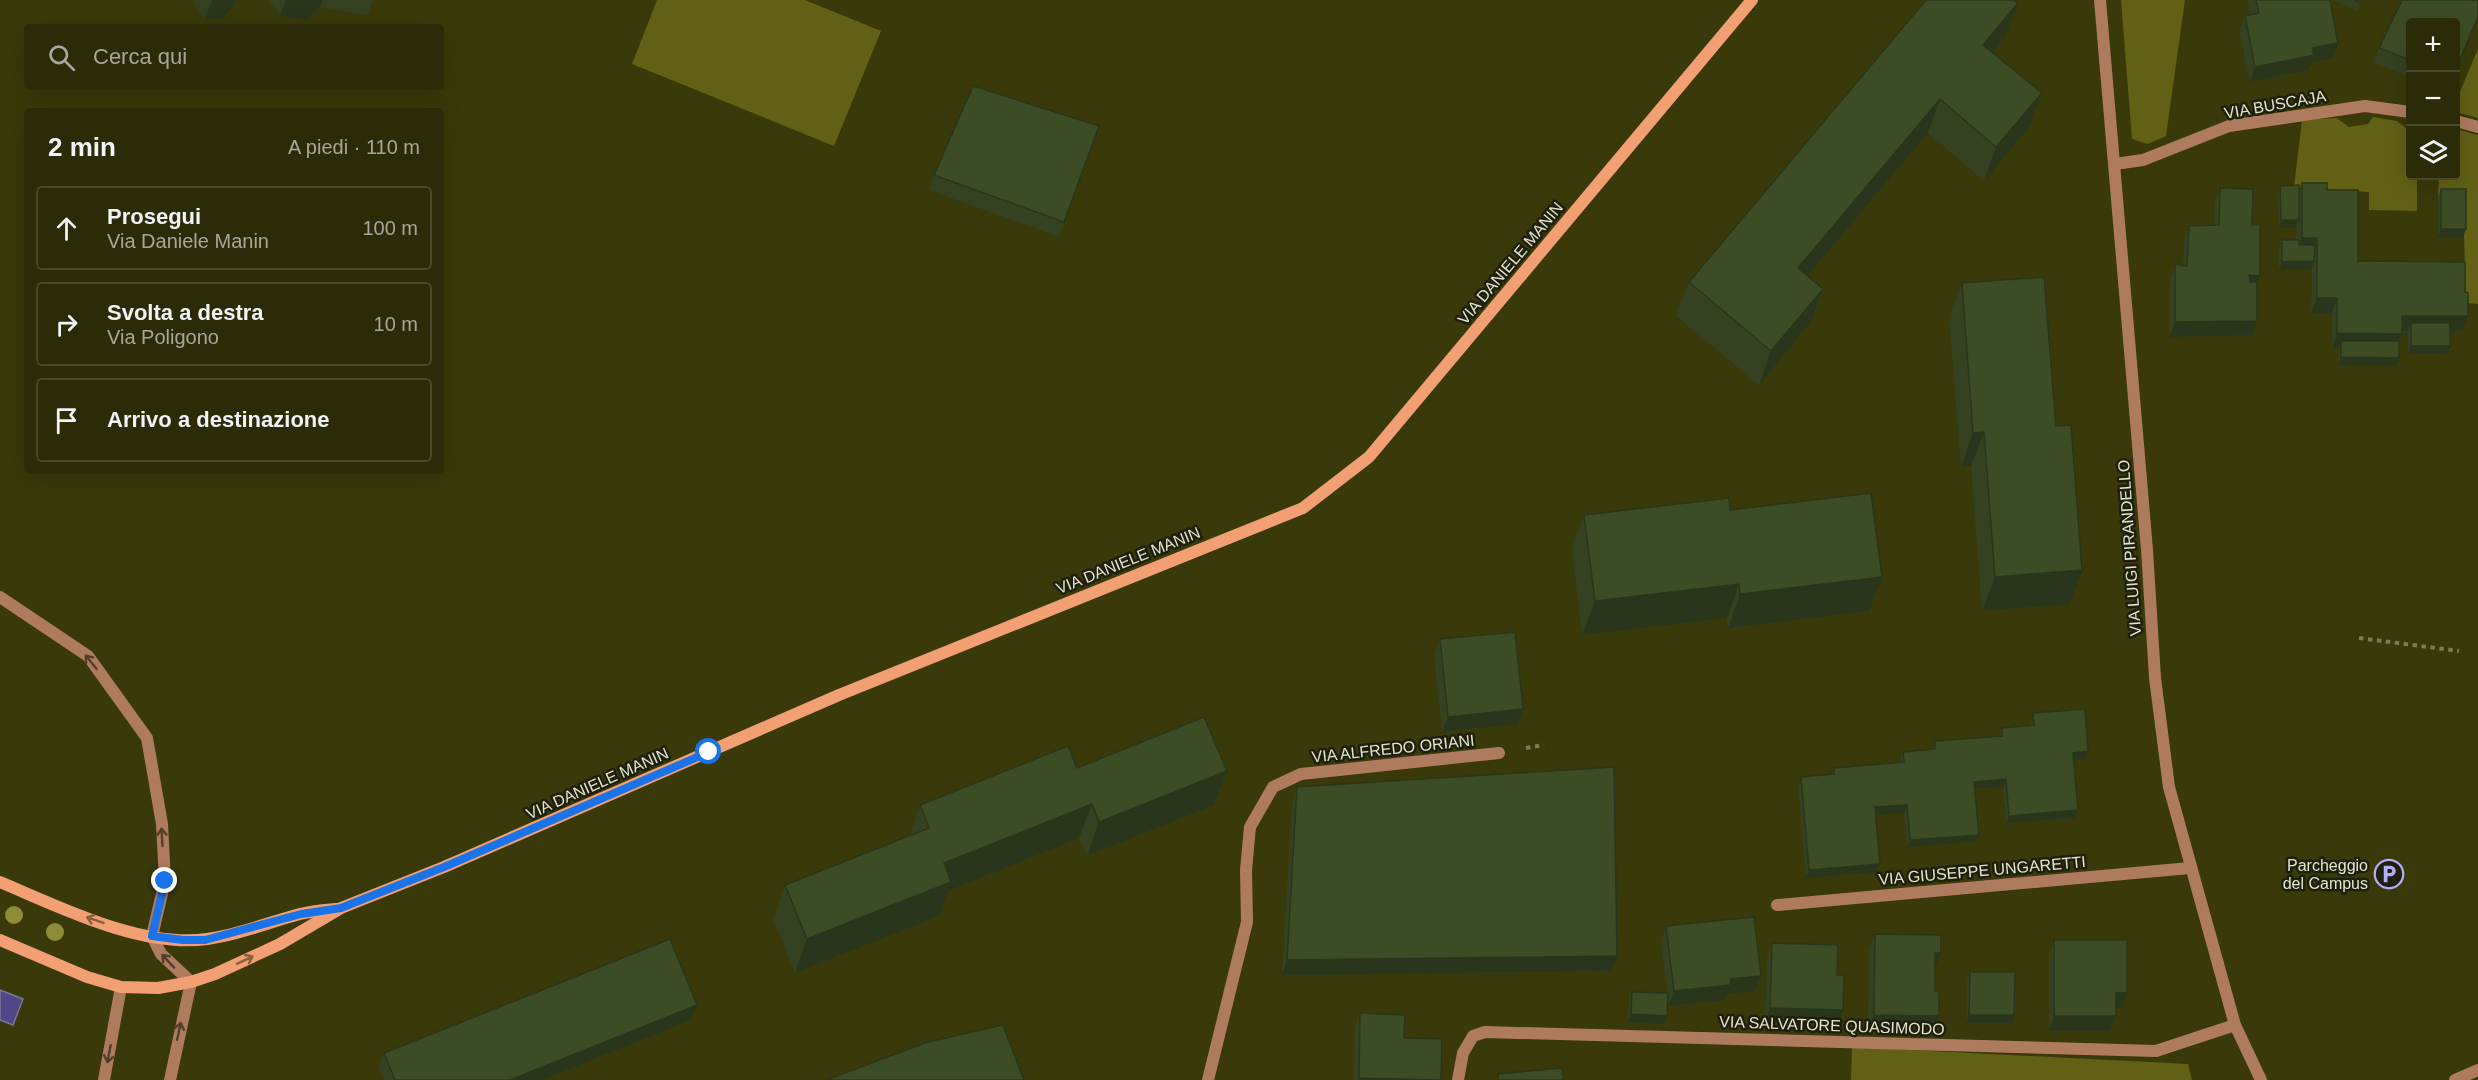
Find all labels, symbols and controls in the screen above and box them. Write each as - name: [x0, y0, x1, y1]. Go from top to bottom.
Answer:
- map controls: [2406, 18, 2460, 180]
- button: +: [2406, 18, 2460, 72]
- search box: [24, 24, 444, 90]
- icon: search: [45, 41, 78, 74]
- text: Cerca qui: [93, 44, 187, 69]
- button: −: [2406, 72, 2460, 126]
- street label: VIA BUSCAJA: [2223, 87, 2328, 122]
- button: layers: [2406, 126, 2460, 180]
- text: 2 min: [48, 132, 116, 162]
- text: A piedi · 110 m: [288, 136, 420, 158]
- street label: VIA DANIELE MANIN: [1454, 199, 1566, 328]
- text: Prosegui: [107, 204, 201, 229]
- icon: ahead: [50, 212, 83, 245]
- text: 100 m: [362, 217, 418, 239]
- text: Via Daniele Manin: [107, 230, 269, 252]
- text: Svolta a destra: [107, 300, 264, 325]
- icon: right: [50, 308, 83, 341]
- text: 10 m: [374, 313, 418, 335]
- text: Via Poligono: [107, 326, 219, 348]
- icon: arrive: [50, 404, 83, 437]
- text: Arrivo a destinazione: [107, 407, 330, 432]
- street label: VIA LUIGI PIRANDELLO: [2115, 459, 2144, 637]
- street label: VIA DANIELE MANIN: [1054, 524, 1203, 597]
- one-way arrow: [85, 654, 98, 670]
- street label: VIA ALFREDO ORIANI: [1311, 731, 1475, 766]
- route start: [695, 738, 721, 764]
- street label: VIA DANIELE MANIN: [523, 744, 671, 823]
- one-way arrow: [157, 828, 168, 848]
- street label: VIA GIUSEPPE UNGARETTI: [1878, 853, 2086, 888]
- place label: Parcheggio del Campus: [2283, 857, 2368, 892]
- parking icon: Parcheggio del Campus: [2373, 858, 2405, 890]
- route end: [151, 867, 177, 893]
- one-way arrow: [87, 914, 105, 925]
- one-way arrow: [161, 954, 175, 969]
- one-way arrow: [236, 954, 254, 966]
- street label: VIA SALVATORE QUASIMODO: [1719, 1013, 1945, 1038]
- one-way arrow: [174, 1021, 185, 1041]
- one-way arrow: [103, 1044, 114, 1064]

